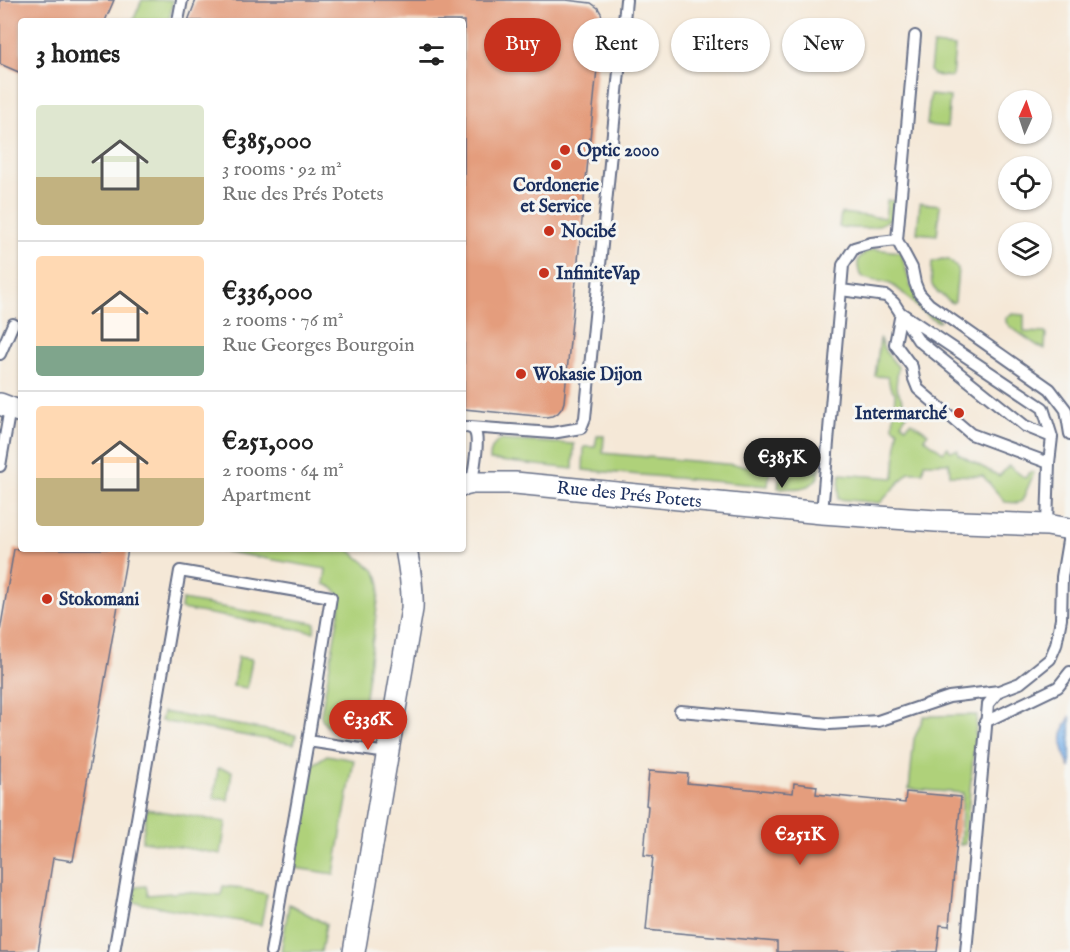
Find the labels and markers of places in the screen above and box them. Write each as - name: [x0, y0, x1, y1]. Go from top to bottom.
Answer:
- place label: Optic 2000: [577, 140, 659, 163]
- marker: Optic 2000: [558, 143, 572, 157]
- marker: Cordonerie et Service: [549, 158, 563, 172]
- place label: Cordonerie et Service: [513, 175, 600, 219]
- place label: Nocibé: [560, 221, 617, 244]
- marker: Nocibé: [542, 224, 556, 238]
- place label: InfiniteVap: [556, 263, 640, 286]
- marker: InfiniteVap: [537, 266, 551, 280]
- place label: Wokasie Dijon: [532, 364, 643, 387]
- marker: Wokasie Dijon: [514, 367, 528, 381]
- place label: Intermarché: [855, 403, 948, 426]
- marker: Intermarché: [952, 406, 966, 420]
- pin: €385K: [740, 438, 824, 489]
- place label: Stokomani: [59, 589, 139, 612]
- marker: Stokomani: [40, 592, 54, 606]
- pin: €336K: [326, 700, 410, 751]
- pin: €251K: [758, 815, 842, 866]

